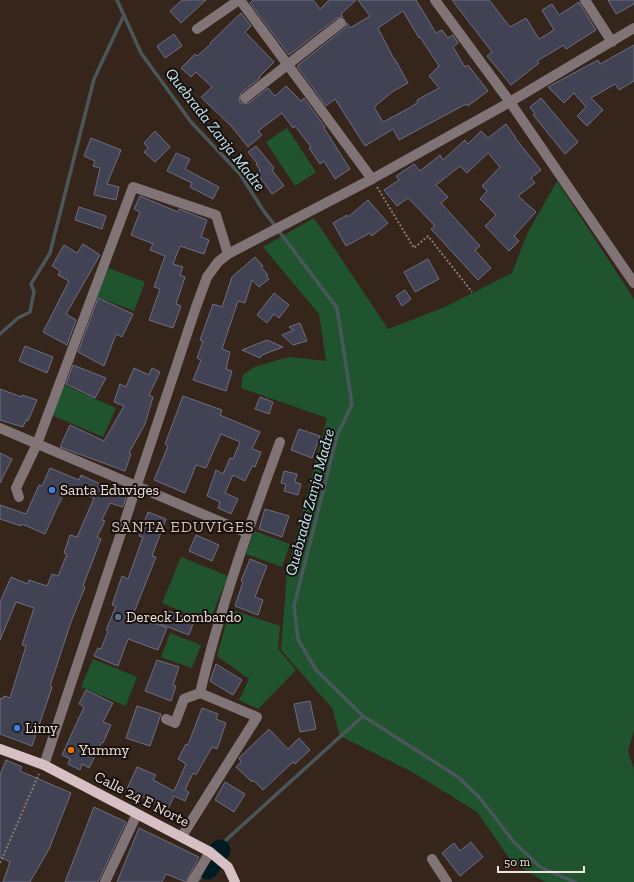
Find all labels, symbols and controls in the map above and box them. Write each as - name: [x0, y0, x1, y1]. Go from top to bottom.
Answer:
- water label: Quebrada Zanja Madre: [162, 64, 270, 195]
- water label: Quebrada Zanja Madre: [281, 427, 338, 578]
- place label: Santa Eduviges: [60, 481, 159, 499]
- marker: Santa Eduviges: [47, 485, 57, 495]
- district label: SANTA EDUVIGES: [111, 517, 255, 536]
- place label: Dereck Lombardo: [126, 608, 242, 626]
- marker: Dereck Lombardo: [113, 612, 123, 622]
- place label: Limy: [25, 719, 58, 737]
- marker: Limy: [12, 723, 22, 733]
- place label: Yummy: [78, 741, 129, 759]
- marker: Yummy: [66, 745, 76, 755]
- street label: Calle 24 E Norte: [92, 767, 192, 831]
- scale bar: [498, 848, 584, 874]
- text: 50 m: [504, 855, 531, 869]

